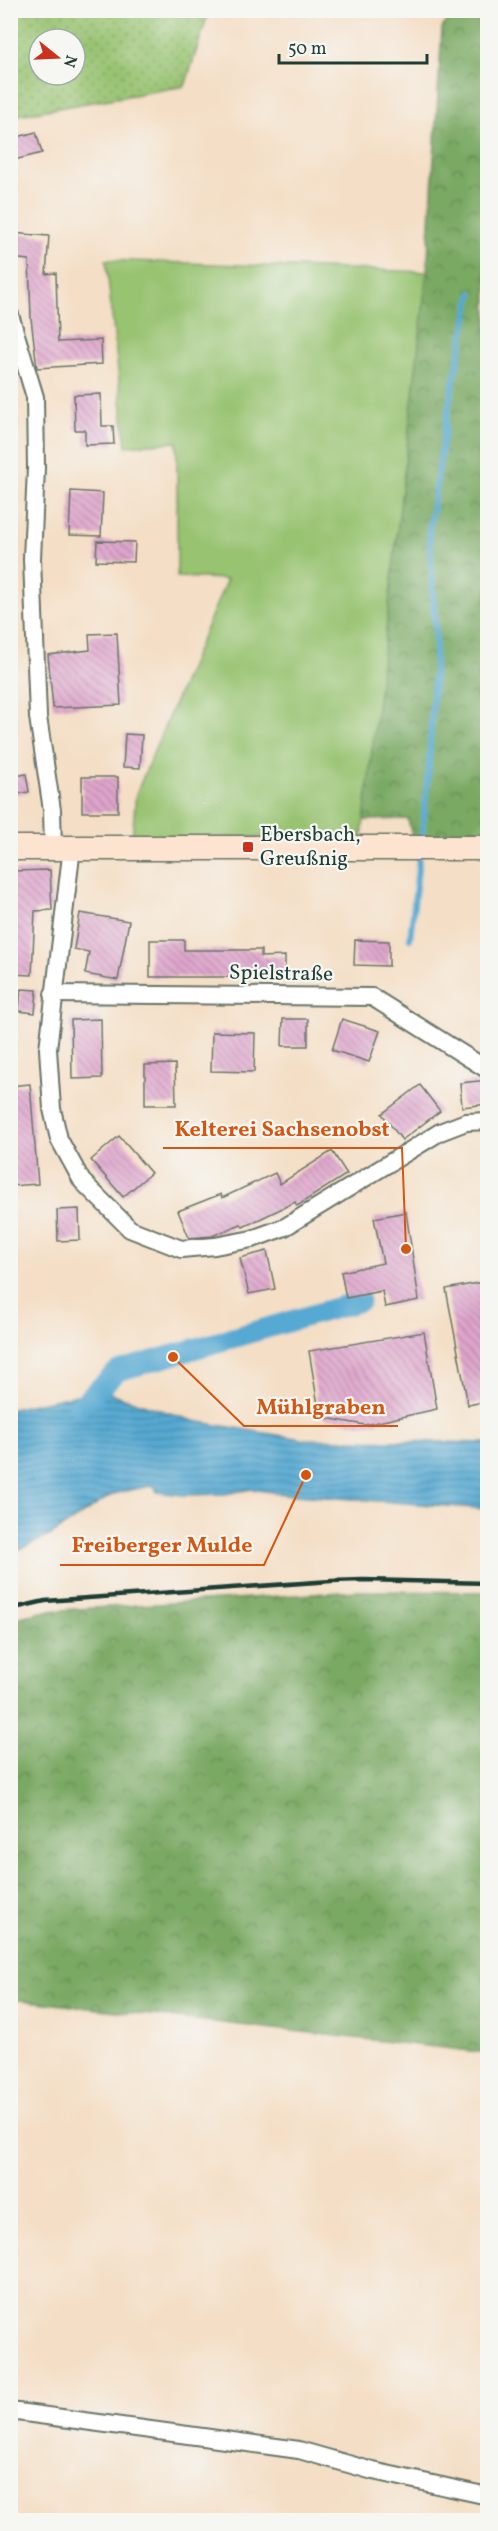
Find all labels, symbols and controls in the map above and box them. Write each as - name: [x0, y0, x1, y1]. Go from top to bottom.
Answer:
- north arrow: [27, 27, 87, 87]
- scale bar: [279, 27, 428, 65]
- text: 50 m: [288, 37, 327, 62]
- text: N: [57, 52, 82, 70]
- place label: Ebersbach, Greußnig: [260, 821, 361, 874]
- marker: Ebersbach, Greußnig: [241, 840, 255, 854]
- street label: Spielstraße: [229, 959, 333, 989]
- callout: Kelterei Sachsenobst: [163, 1108, 402, 1148]
- text: Kelterei Sachsenobst: [174, 1115, 390, 1146]
- callout: Mühlgraben: [244, 1386, 398, 1426]
- text: Mühlgraben: [256, 1393, 386, 1424]
- callout: Freiberger Mulde: [60, 1525, 264, 1565]
- text: Freiberger Mulde: [72, 1531, 252, 1562]

